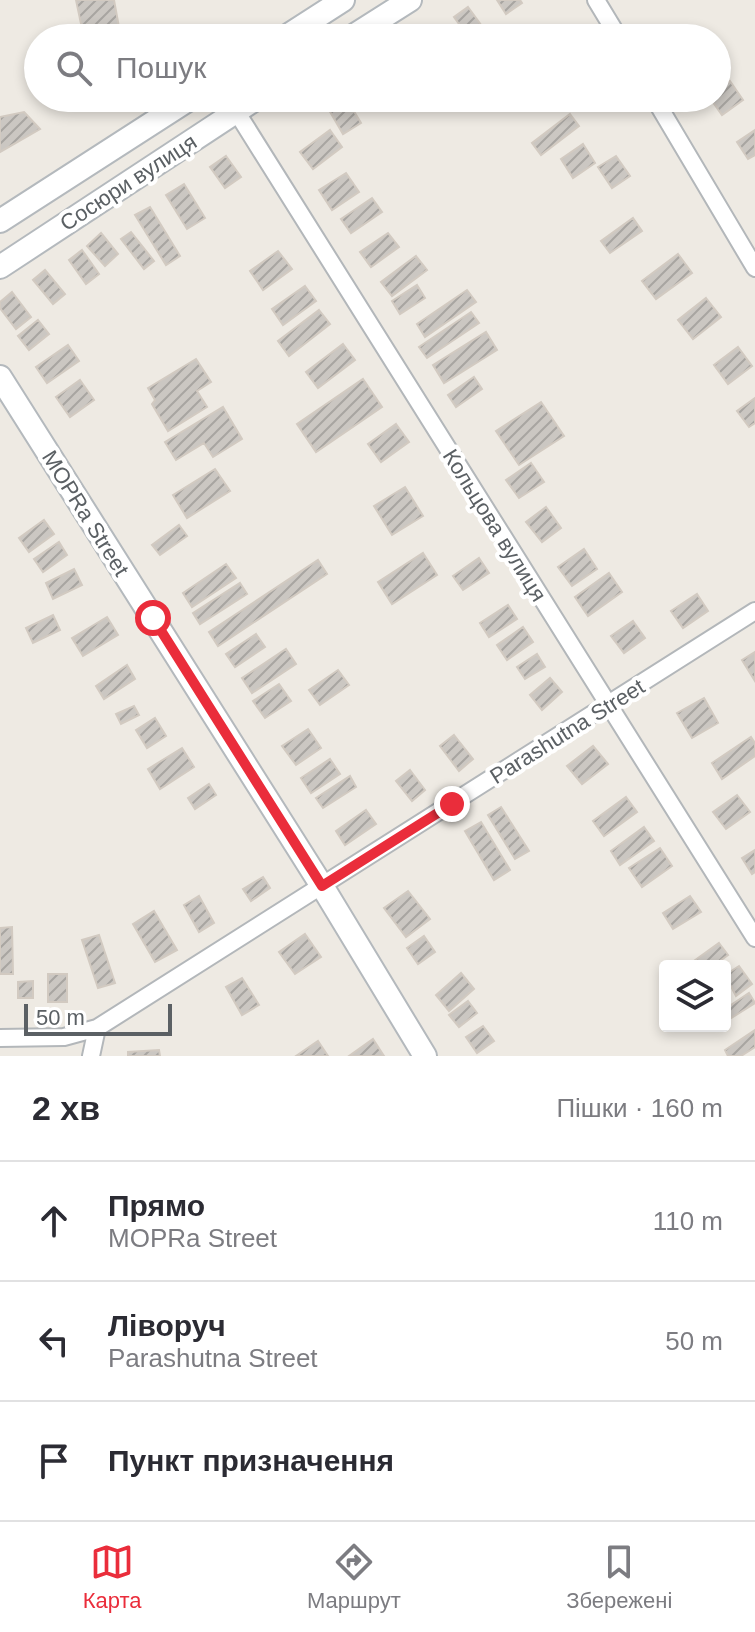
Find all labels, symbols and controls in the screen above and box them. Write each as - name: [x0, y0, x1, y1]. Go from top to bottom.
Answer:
- search box: [24, 24, 731, 112]
- icon: search: [52, 46, 96, 90]
- text: Пошук: [116, 51, 206, 84]
- street label: Сосюри вулиця: [55, 129, 201, 236]
- street label: Кольцова вулиця: [438, 445, 551, 606]
- street label: MOPRa Street: [37, 446, 134, 581]
- route start: [135, 600, 171, 636]
- street label: Parashutna Street: [485, 674, 649, 789]
- route end: [434, 786, 470, 822]
- map controls: [659, 960, 731, 1032]
- button: layers: [659, 960, 731, 1032]
- scale bar: [24, 1000, 172, 1036]
- text: 50 m: [36, 1005, 85, 1030]
- text: 2 хв: [32, 1089, 100, 1127]
- text: Пішки · 160 m: [556, 1093, 723, 1123]
- text: Прямо: [108, 1189, 205, 1222]
- icon: ahead: [32, 1199, 76, 1243]
- text: 110 m: [653, 1206, 723, 1236]
- text: MOPRa Street: [108, 1223, 277, 1253]
- text: Ліворуч: [108, 1309, 226, 1342]
- icon: left: [32, 1319, 76, 1363]
- text: 50 m: [665, 1326, 723, 1356]
- text: Parashutna Street: [108, 1343, 318, 1373]
- icon: arrive: [32, 1439, 76, 1483]
- text: Пункт призначення: [108, 1444, 394, 1477]
- tab: Карта: [83, 1540, 142, 1614]
- tab: Маршрут: [307, 1540, 401, 1614]
- tab: Збережені: [566, 1540, 672, 1614]

